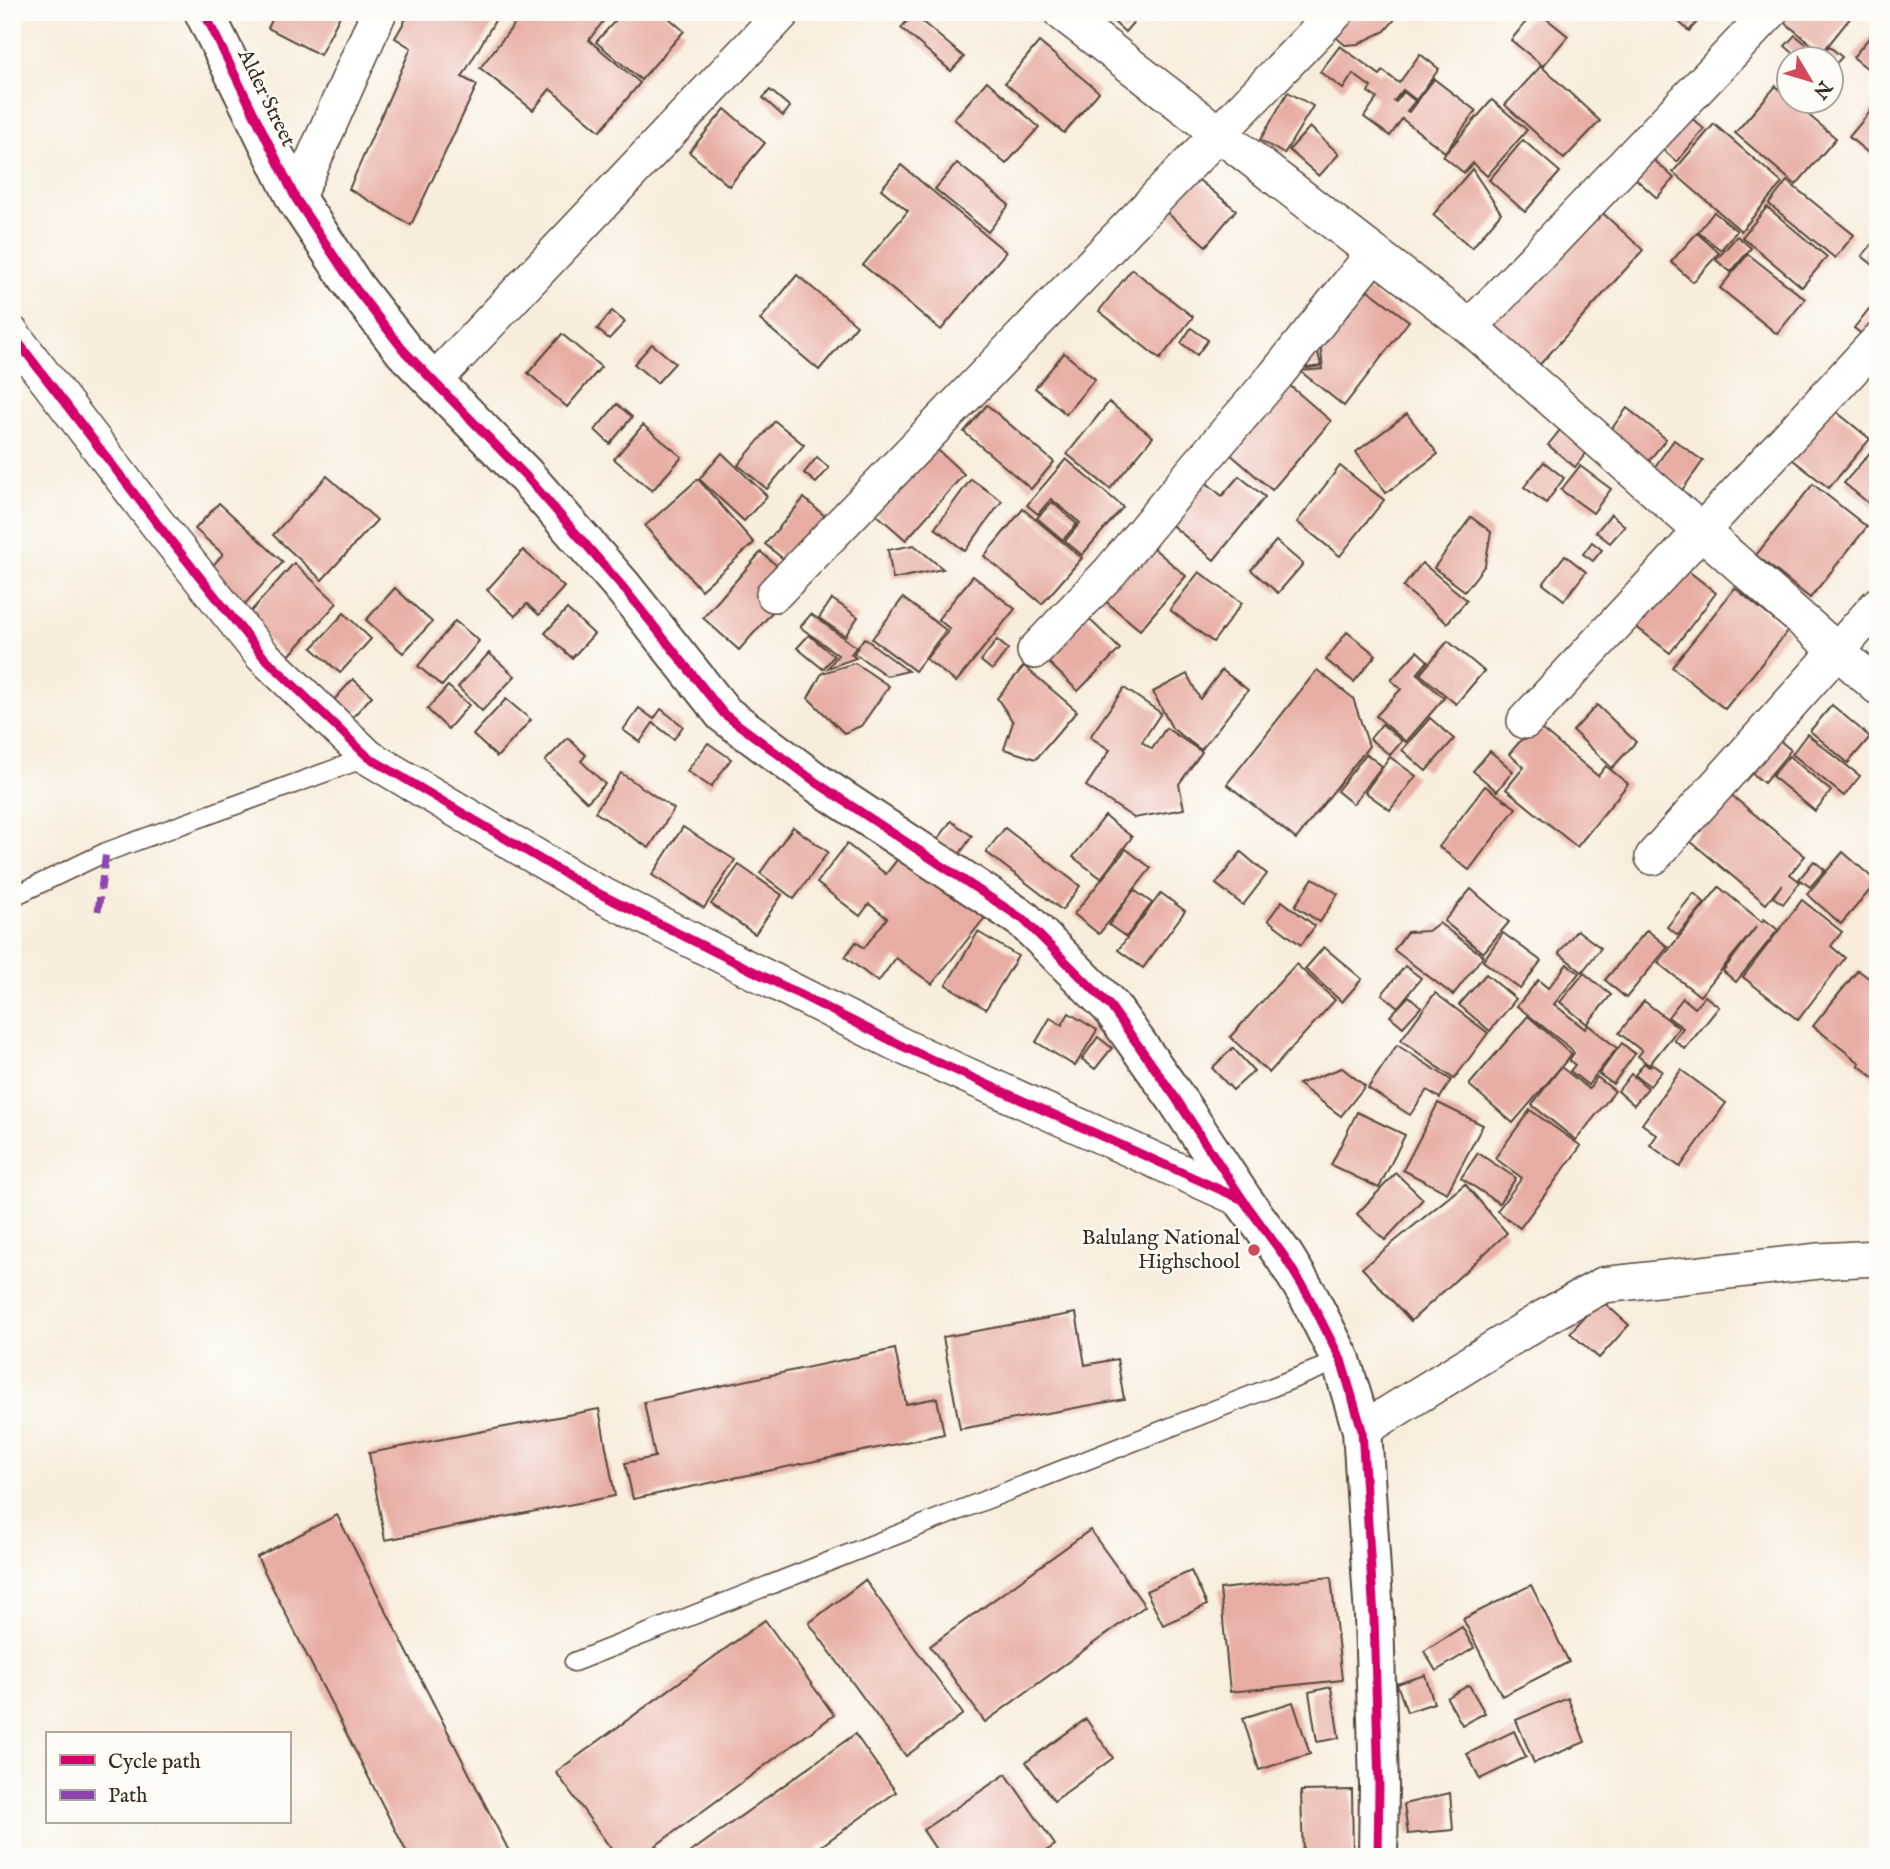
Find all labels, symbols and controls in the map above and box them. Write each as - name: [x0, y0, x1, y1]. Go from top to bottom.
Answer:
- street label: Alder Street: [230, 44, 301, 151]
- north arrow: [1774, 46, 1844, 116]
- text: N: [1807, 75, 1837, 104]
- place label: Balulang National Highschool: [1082, 1225, 1240, 1276]
- marker: Balulang National Highschool: [1246, 1242, 1262, 1258]
- legend: [46, 1732, 290, 1824]
- text: Cycle path: [108, 1749, 201, 1776]
- text: Path: [108, 1783, 147, 1810]

